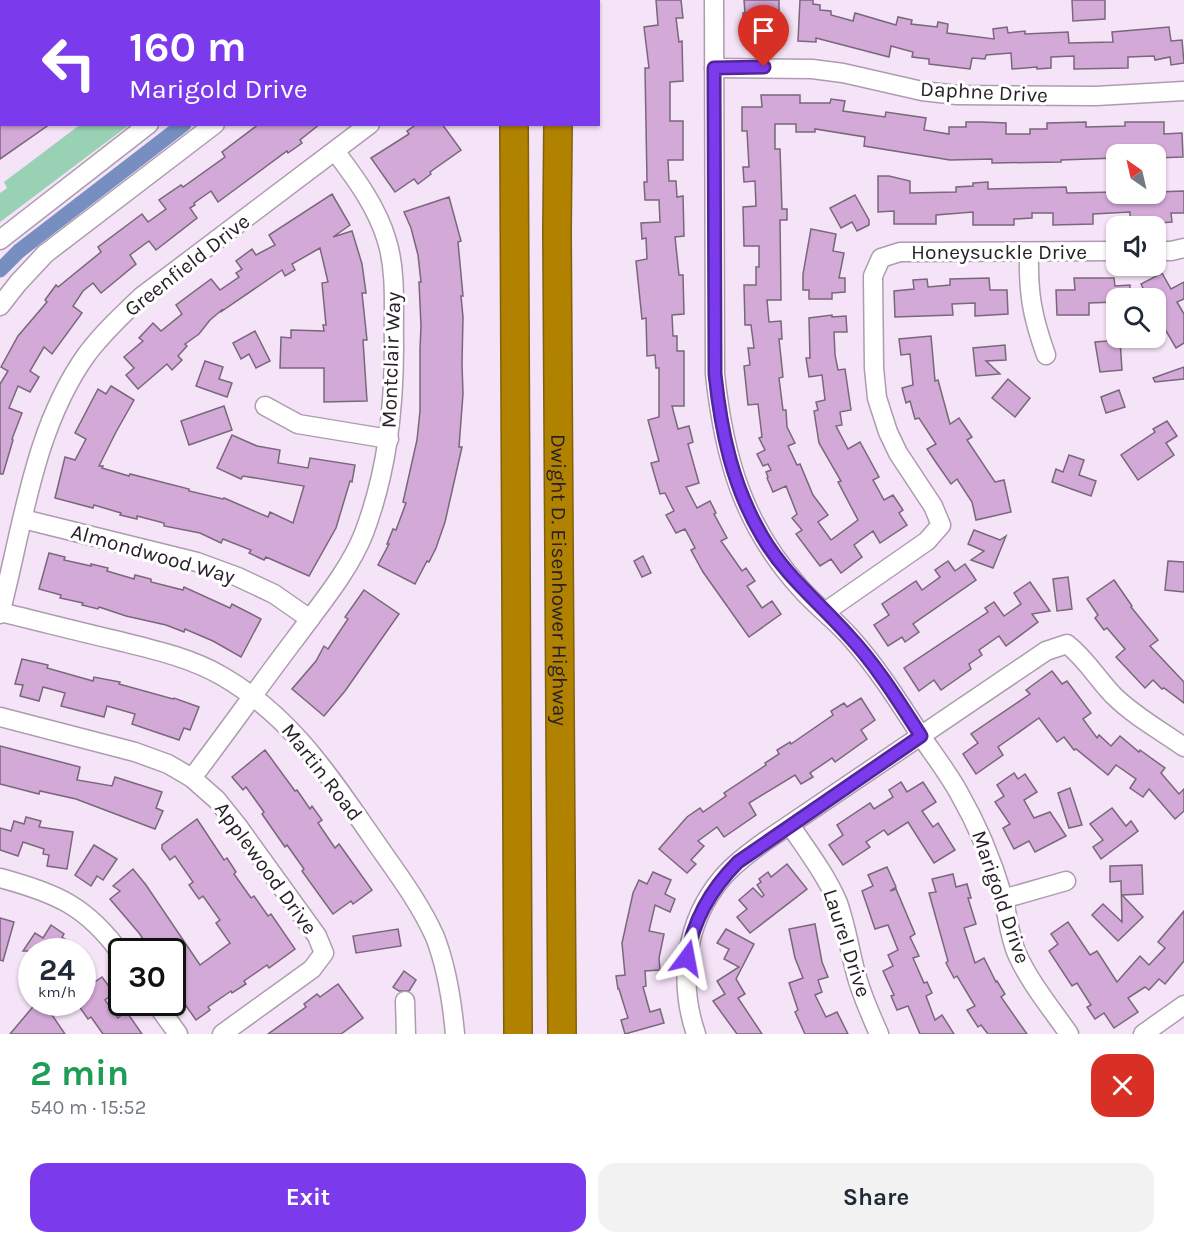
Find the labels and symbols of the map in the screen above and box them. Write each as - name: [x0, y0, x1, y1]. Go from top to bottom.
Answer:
- pin: [738, 5, 789, 67]
- street label: Daphne Drive: [920, 77, 1048, 107]
- north arrow: [1106, 144, 1166, 204]
- street label: Greenfield Drive: [120, 209, 254, 321]
- street label: Honeysuckle Drive: [911, 240, 1087, 264]
- street label: Montclair Way: [377, 291, 405, 429]
- street label: Dwight D. Eisenhower Highway: [546, 434, 572, 726]
- street label: Almondwood Way: [68, 519, 238, 589]
- street label: Martin Road: [276, 718, 368, 826]
- street label: Applewood Drive: [210, 797, 322, 939]
- street label: Marigold Drive: [967, 827, 1035, 967]
- street label: Laurel Drive: [818, 886, 876, 1000]
- position arrow: [655, 926, 719, 990]
- speed limit sign: 30: [108, 938, 186, 1016]

